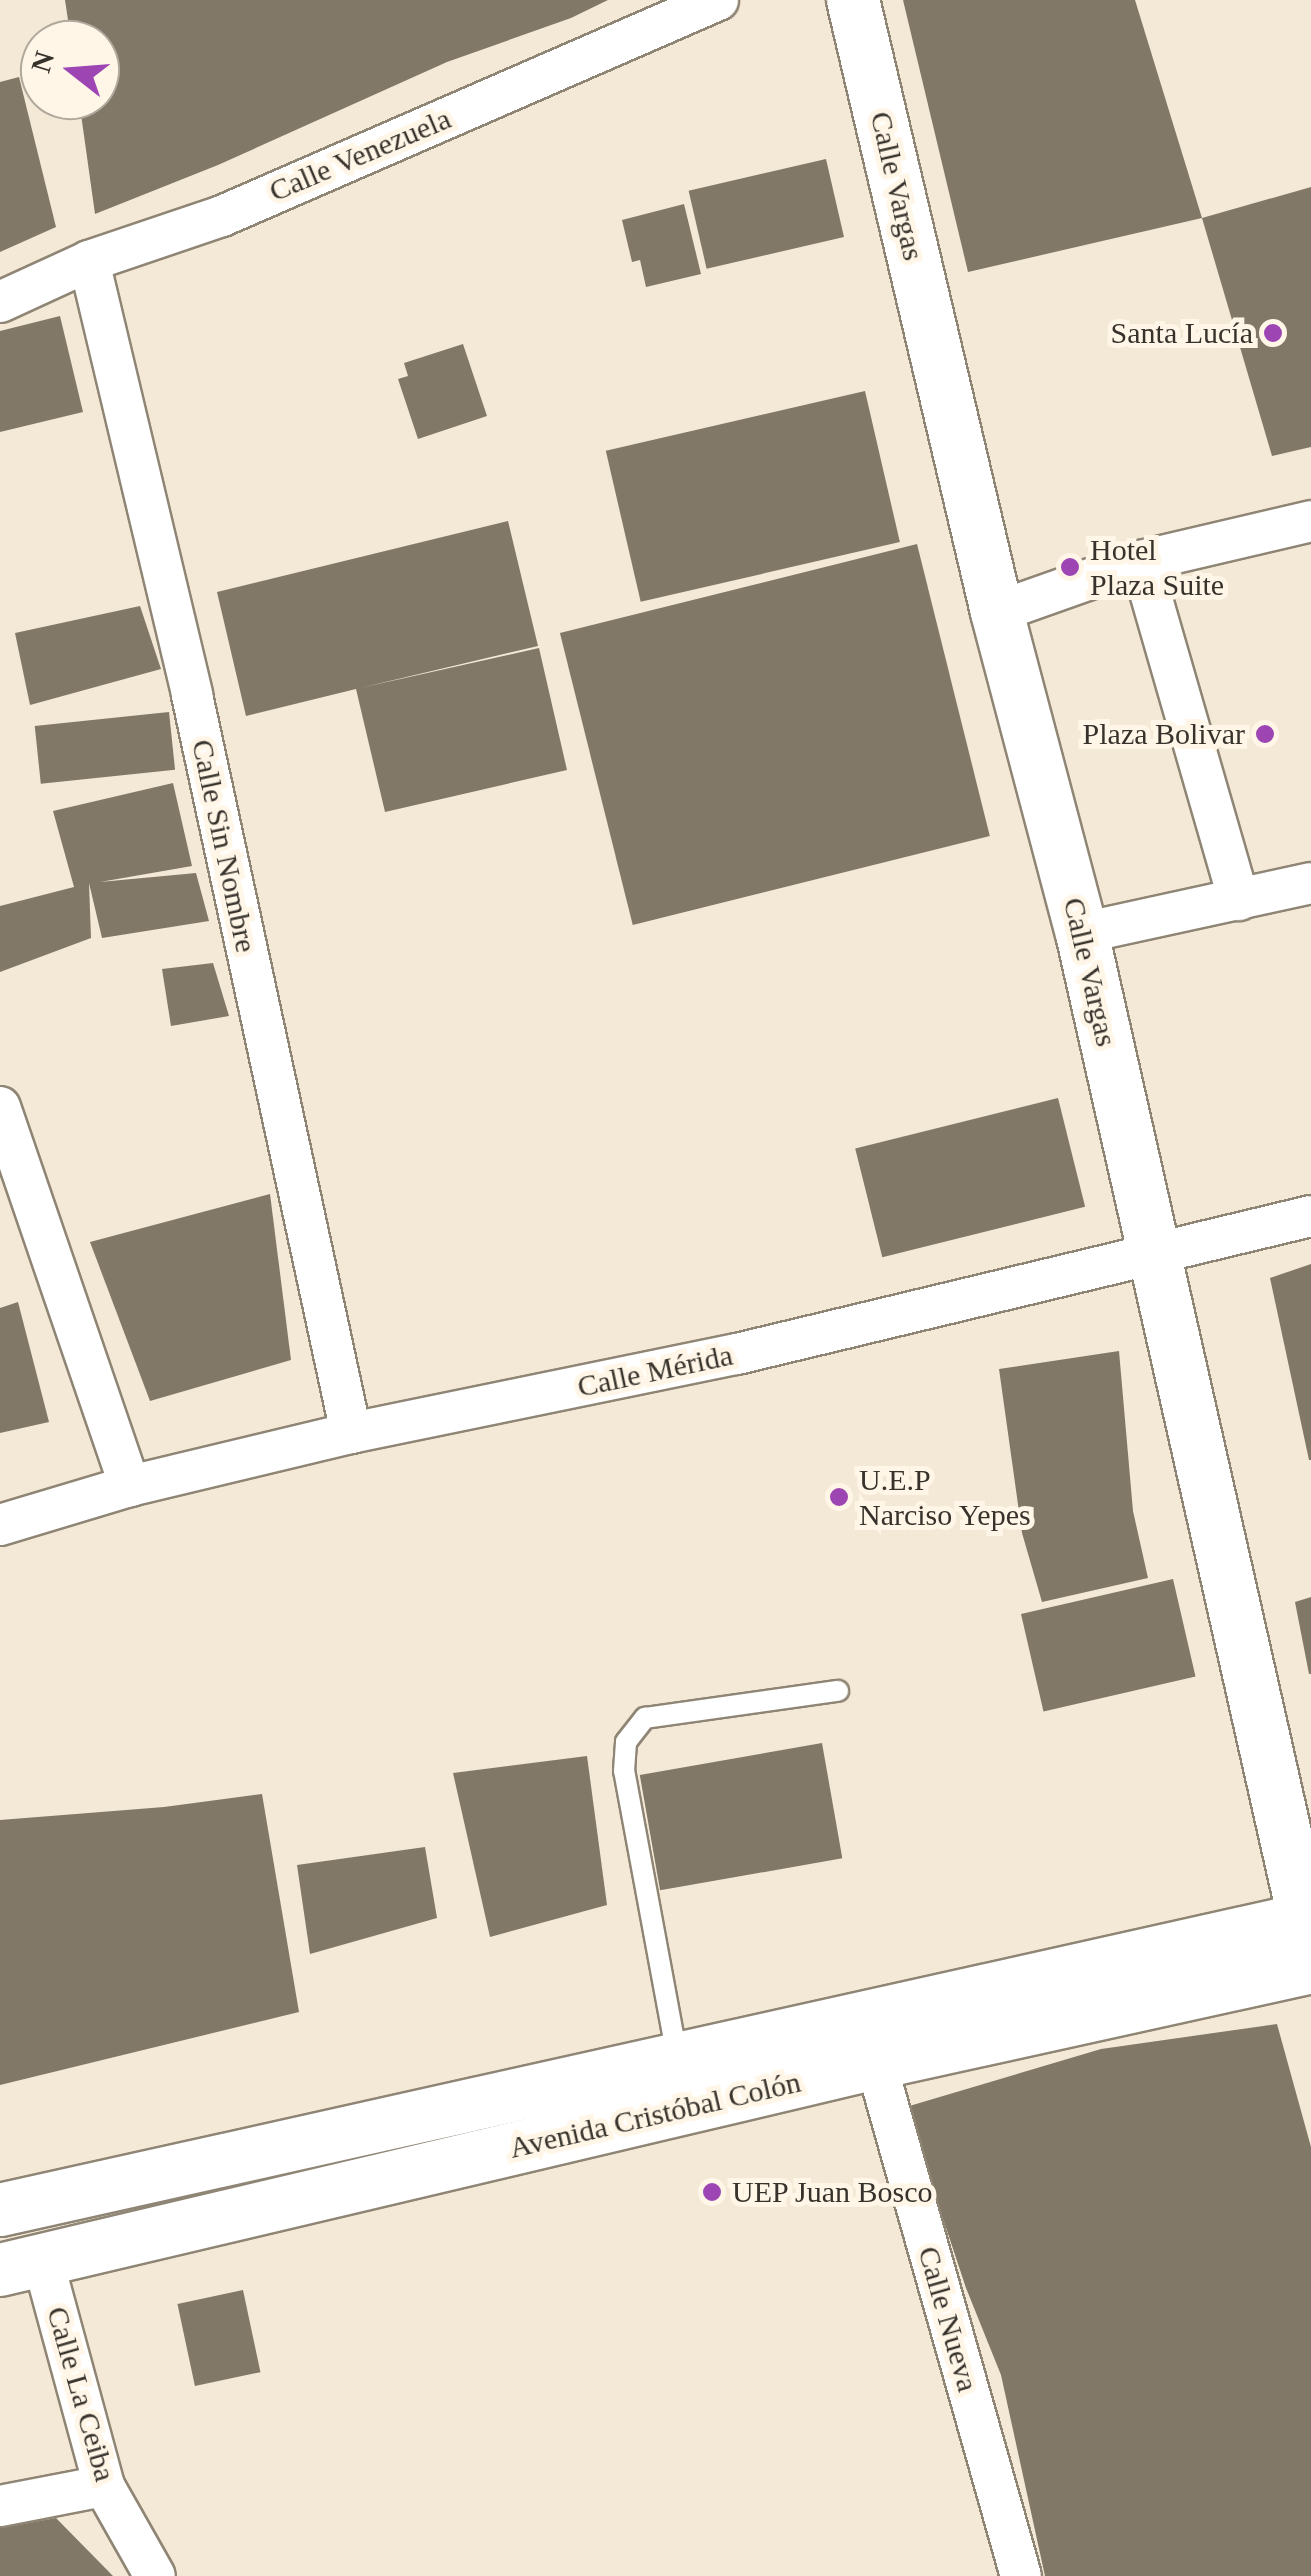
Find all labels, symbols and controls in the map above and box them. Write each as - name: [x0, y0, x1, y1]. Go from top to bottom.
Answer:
- north arrow: [20, 20, 120, 120]
- text: N: [25, 47, 61, 76]
- street label: Calle Venezuela: [264, 101, 456, 209]
- street label: Calle Vargas: [862, 108, 932, 264]
- place label: Santa Lucía: [1111, 315, 1253, 351]
- marker: Santa Lucía: [1262, 322, 1284, 344]
- place label: Hotel Plaza Suite: [1090, 532, 1224, 602]
- marker: Hotel Plaza Suite: [1059, 556, 1081, 578]
- place label: Plaza Bolivar: [1083, 716, 1245, 752]
- marker: Plaza Bolivar: [1254, 723, 1276, 745]
- street label: Calle Sin Nombre: [184, 736, 264, 956]
- street label: Calle Vargas: [1055, 894, 1125, 1050]
- street label: Calle Mérida: [574, 1337, 736, 1405]
- place label: U.E.P Narciso Yepes: [859, 1462, 1032, 1532]
- marker: U.E.P Narciso Yepes: [828, 1486, 850, 1508]
- street label: Avenida Cristóbal Colón: [506, 2064, 804, 2166]
- place label: UEP Juan Bosco: [732, 2174, 934, 2210]
- marker: UEP Juan Bosco: [701, 2181, 723, 2203]
- street label: Calle Nueva: [910, 2242, 986, 2396]
- street label: Calle La Ceiba: [39, 2303, 123, 2485]

